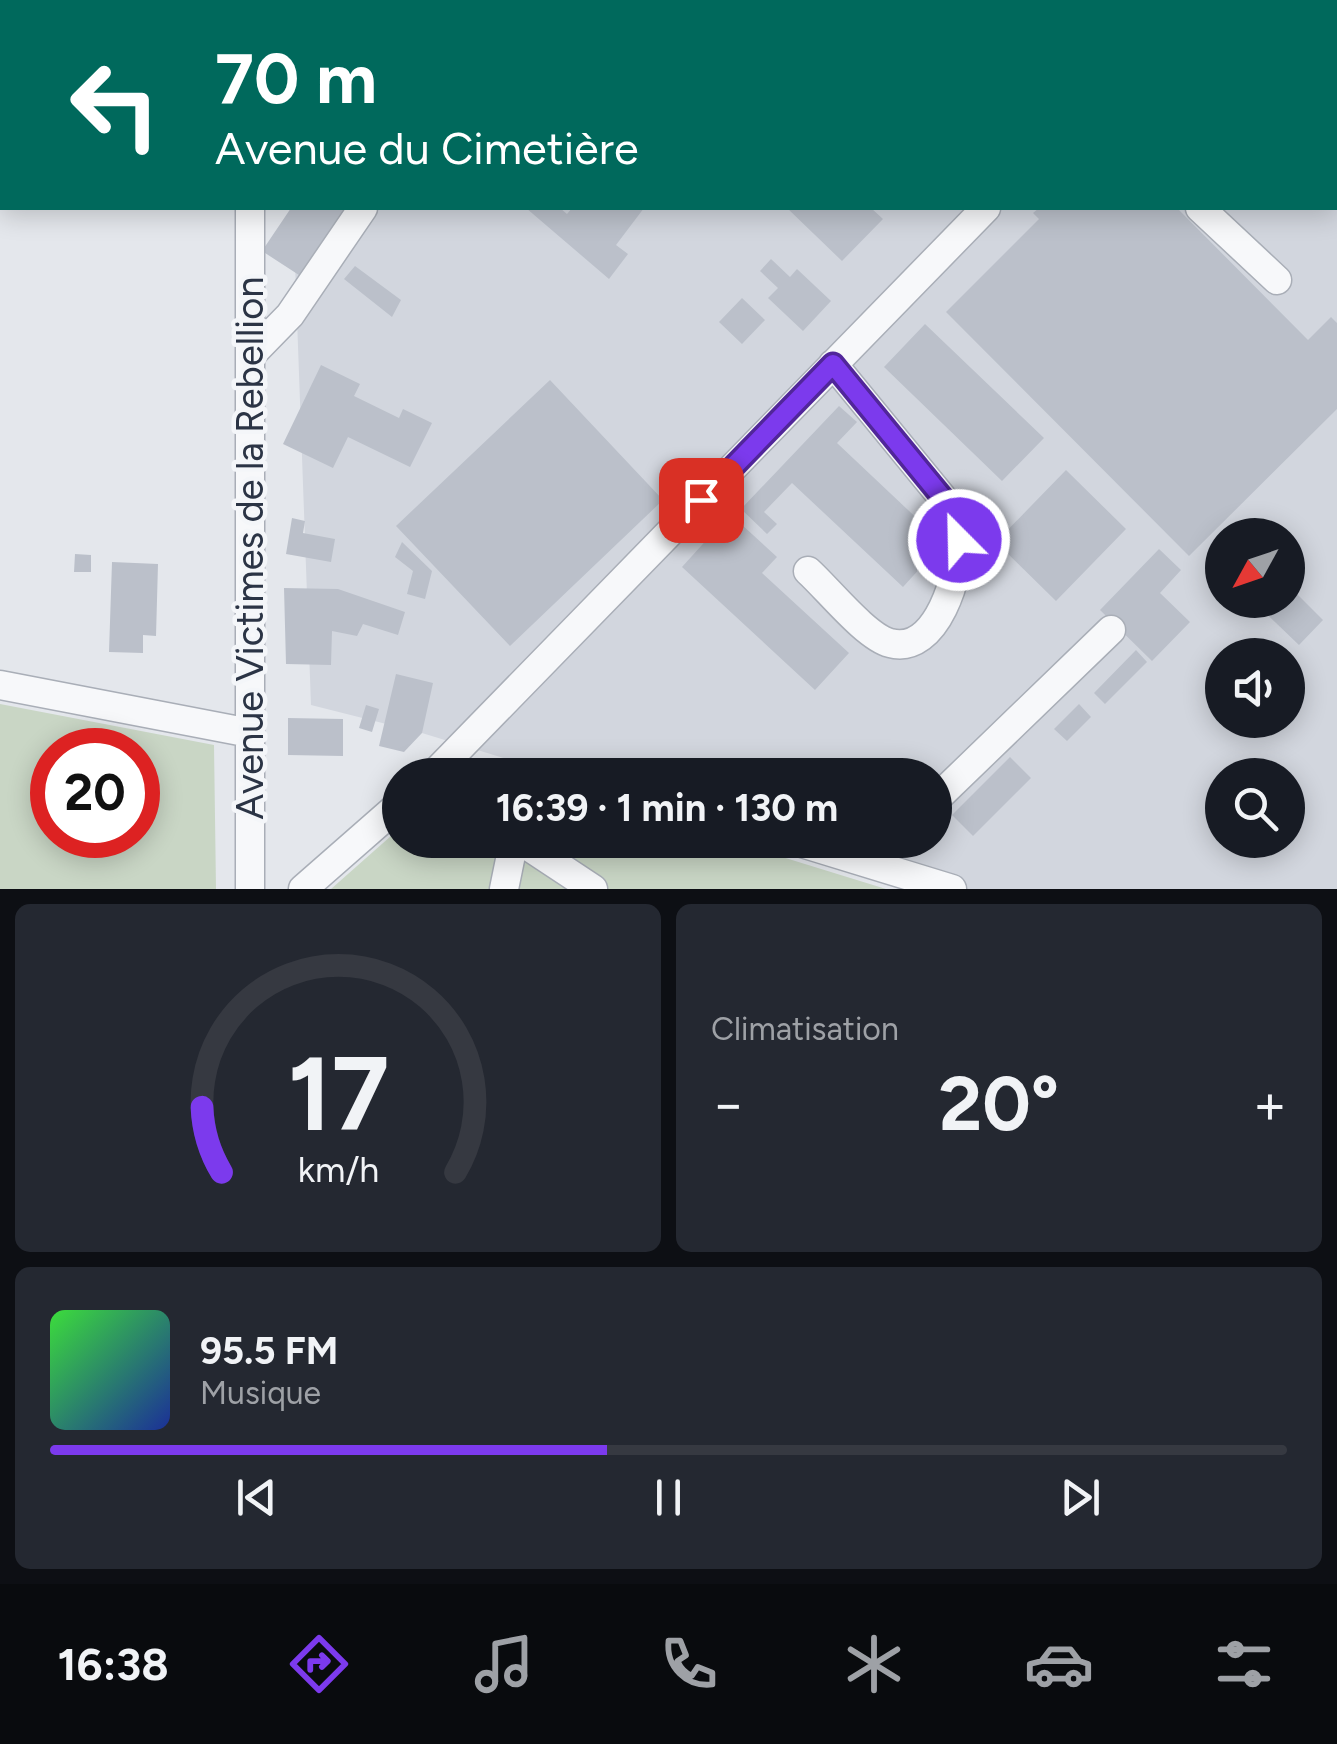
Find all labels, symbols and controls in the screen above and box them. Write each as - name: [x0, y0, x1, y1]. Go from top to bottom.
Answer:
- text: 70 m: [215, 36, 377, 121]
- icon: left: [50, 40, 180, 170]
- text: Avenue du Cimetière: [215, 121, 638, 175]
- street label: Avenue Victimes de la Rebellion: [227, 277, 273, 819]
- pin: [659, 458, 744, 543]
- icon: arrive: [674, 473, 729, 528]
- position arrow: [907, 488, 1011, 592]
- north arrow: [1205, 518, 1305, 618]
- map controls: [1205, 518, 1305, 858]
- button: sound: [1205, 638, 1305, 738]
- speed limit sign: 20: [30, 728, 160, 858]
- button: search: [1205, 758, 1305, 858]
- text: 16:39 · 1 min · 130 m: [496, 785, 838, 831]
- text: Climatisation: [711, 1010, 899, 1048]
- text: 17: [287, 1031, 389, 1156]
- text: 20°: [939, 1059, 1059, 1149]
- text: −: [711, 1071, 745, 1137]
- text: +: [1253, 1071, 1287, 1137]
- text: km/h: [297, 1148, 379, 1191]
- text: 95.5 FM: [200, 1328, 338, 1374]
- text: Musique: [200, 1374, 321, 1412]
- icon: previous: [229, 1470, 284, 1525]
- icon: pause: [641, 1470, 696, 1525]
- icon: next: [1053, 1470, 1108, 1525]
- icon: directions: [284, 1629, 354, 1699]
- icon: music: [469, 1629, 539, 1699]
- icon: phone: [654, 1629, 724, 1699]
- icon: climate: [839, 1629, 909, 1699]
- icon: car: [1024, 1629, 1094, 1699]
- icon: filters: [1209, 1629, 1279, 1699]
- text: 16:38: [58, 1637, 169, 1691]

